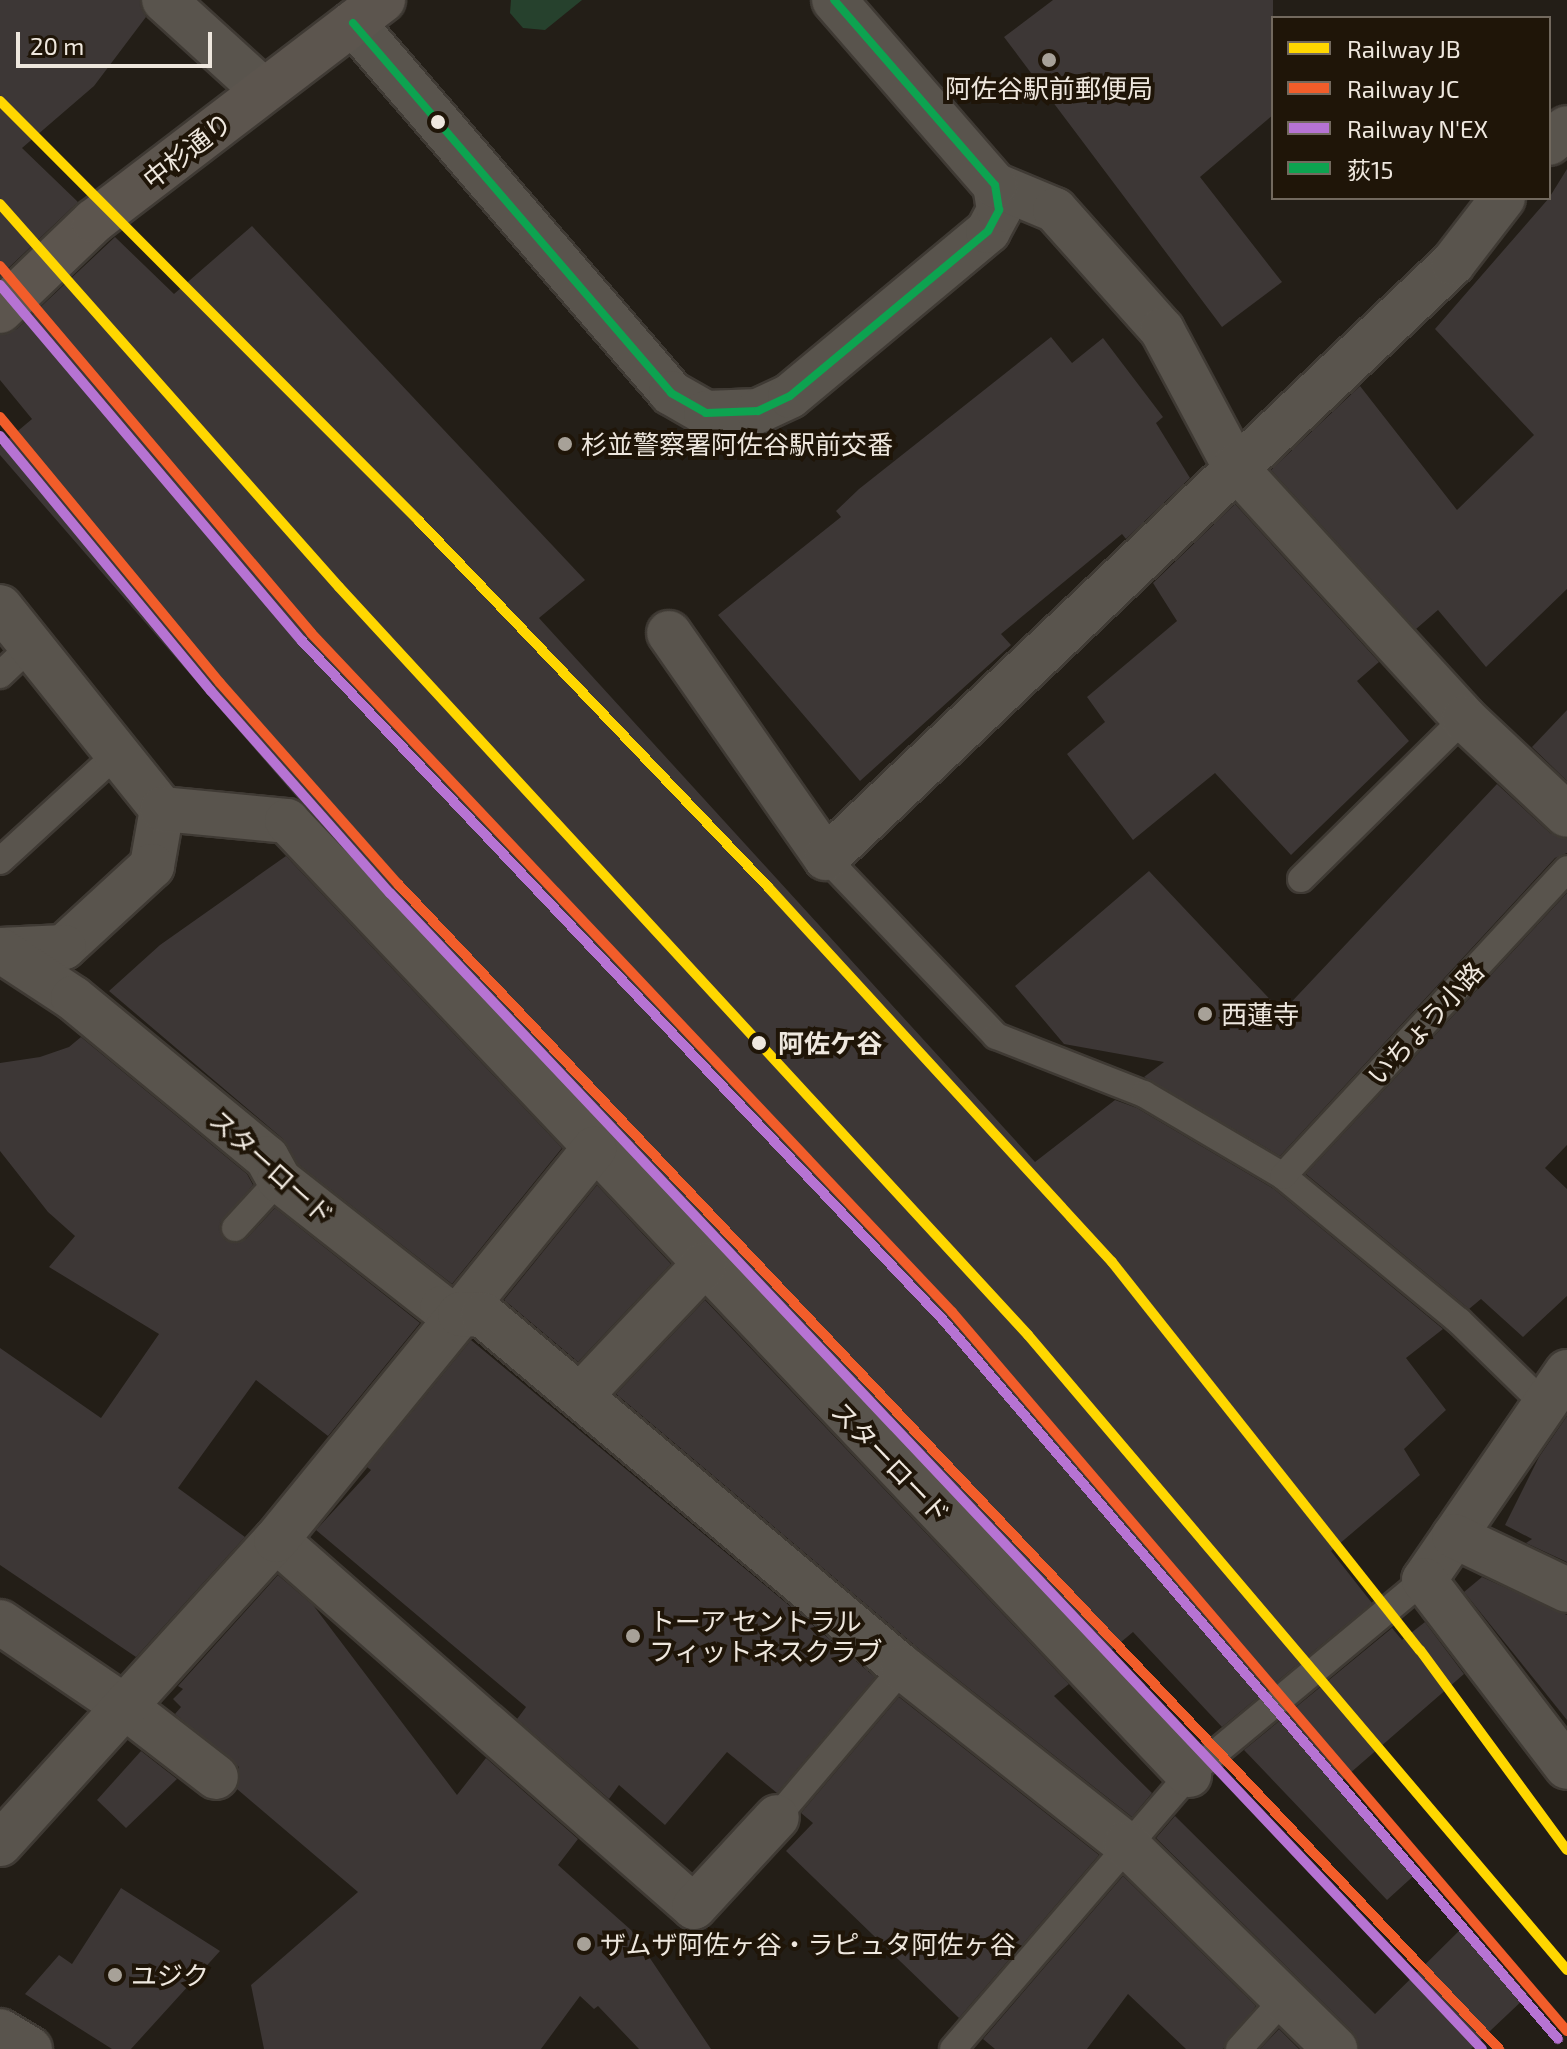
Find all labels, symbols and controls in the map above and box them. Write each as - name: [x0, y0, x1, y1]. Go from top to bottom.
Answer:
- scale bar: [20, 16, 216, 66]
- legend: [1271, 16, 1551, 200]
- text: 20 m: [30, 31, 84, 60]
- text: Railway JB: [1347, 34, 1461, 63]
- marker: 阿佐谷駅前郵便局: [1040, 51, 1058, 69]
- place label: 阿佐谷駅前郵便局: [945, 72, 1153, 104]
- text: Railway JC: [1347, 74, 1460, 103]
- street label: 中杉通り: [136, 106, 238, 194]
- unlabelled marker: [430, 114, 446, 130]
- text: Railway N'EX: [1347, 114, 1488, 143]
- text: 荻15: [1347, 155, 1393, 184]
- place label: 杉並警察署阿佐谷駅前交番: [581, 428, 893, 460]
- marker: 杉並警察署阿佐谷駅前交番: [556, 435, 574, 453]
- street label: いちょう小路: [1360, 955, 1490, 1091]
- place label: 西蓮寺: [1221, 998, 1299, 1030]
- marker: 西蓮寺: [1196, 1005, 1214, 1023]
- place label: 阿佐ケ谷: [778, 1027, 882, 1059]
- marker: 阿佐ケ谷: [747, 1031, 771, 1055]
- street label: スターロード: [204, 1103, 340, 1231]
- street label: スターロード: [826, 1395, 956, 1529]
- place label: トーア セントラル フィットネスクラブ: [649, 1605, 883, 1666]
- marker: トーア セントラル フィットネスクラブ: [624, 1627, 642, 1645]
- place label: ザムザ阿佐ヶ谷・ラピュタ阿佐ヶ谷: [600, 1928, 1016, 1960]
- marker: ザムザ阿佐ヶ谷・ラピュタ阿佐ヶ谷: [575, 1935, 593, 1953]
- place label: ユジク: [131, 1959, 209, 1991]
- marker: ユジク: [106, 1966, 124, 1984]

